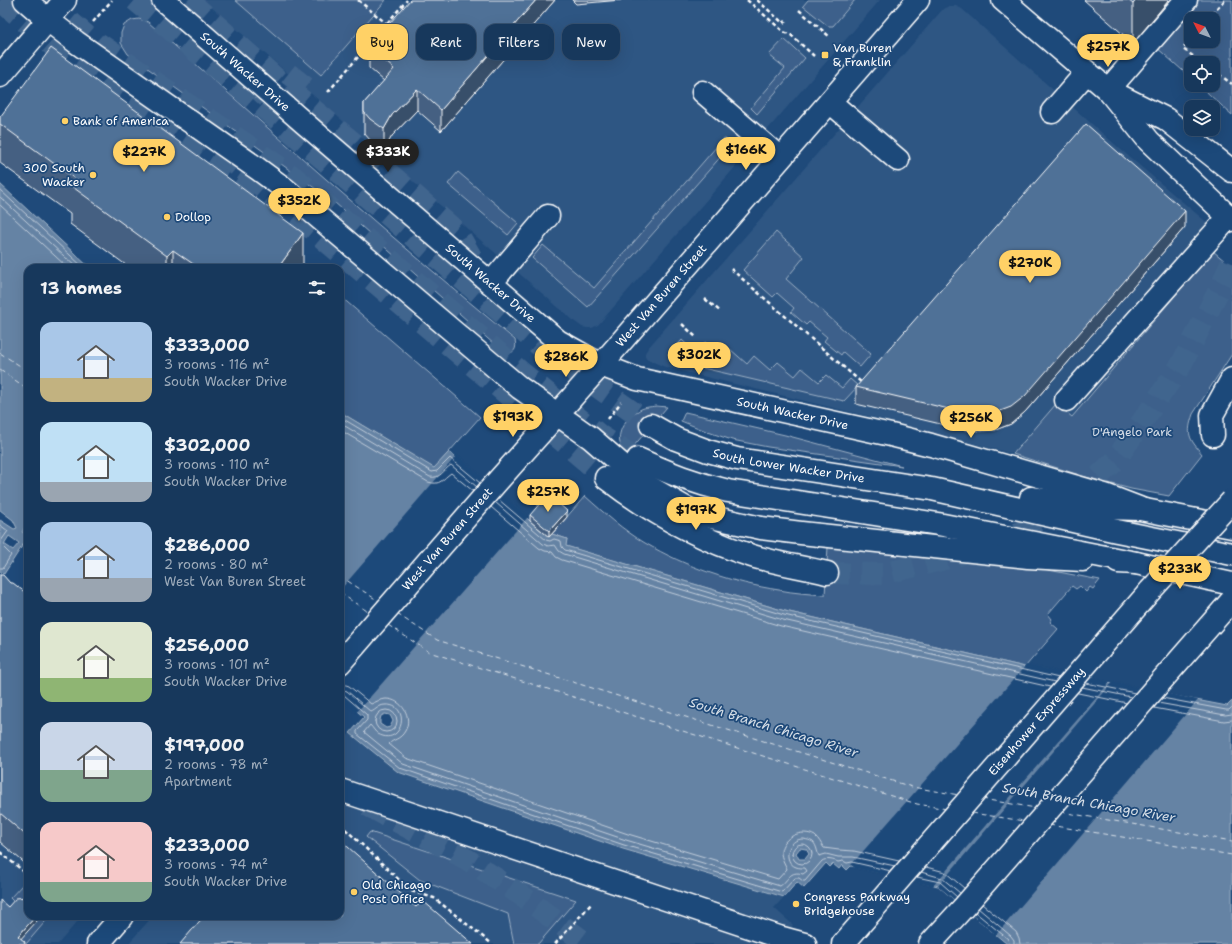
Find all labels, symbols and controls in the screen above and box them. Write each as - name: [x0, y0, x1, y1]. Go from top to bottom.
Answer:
- north arrow: [1184, 12, 1220, 48]
- map controls: [1184, 12, 1220, 136]
- chip: Buy: [356, 24, 408, 60]
- chip: Rent: [416, 24, 476, 60]
- chip: Filters: [484, 24, 554, 60]
- chip: New: [562, 24, 620, 60]
- street label: South Wacker Drive: [197, 28, 294, 115]
- pin: $257K: [1080, 34, 1136, 68]
- text: $257K: [1086, 38, 1130, 55]
- place label: Van Buren & Franklin: [833, 40, 892, 70]
- marker: Van Buren & Franklin: [820, 50, 830, 60]
- button: locate: [1184, 56, 1220, 92]
- button: layers: [1184, 100, 1220, 136]
- place label: Bank of America: [73, 113, 169, 129]
- marker: Bank of America: [60, 116, 70, 126]
- pin: $166K: [718, 137, 774, 171]
- pin: $227K: [116, 139, 172, 173]
- pin: $333K: [360, 139, 416, 173]
- text: $166K: [725, 141, 767, 158]
- text: $227K: [122, 143, 166, 160]
- text: $333K: [366, 143, 410, 160]
- place label: 300 South Wacker: [23, 160, 85, 190]
- marker: 300 South Wacker: [88, 170, 98, 180]
- pin: $352K: [271, 188, 327, 222]
- text: $352K: [277, 192, 321, 209]
- place label: Dollop: [175, 209, 211, 225]
- marker: Dollop: [162, 212, 172, 222]
- street label: South Wacker Drive: [442, 240, 539, 326]
- street label: West Van Buren Street: [612, 241, 710, 350]
- pin: $270K: [1002, 250, 1058, 284]
- text: $270K: [1008, 254, 1052, 271]
- text: 13 homes: [40, 277, 122, 299]
- icon: filters: [306, 277, 328, 299]
- text: $333,000: [164, 334, 250, 356]
- icon: home: [72, 338, 120, 386]
- pin: $302K: [671, 342, 727, 376]
- pin: $286K: [538, 344, 594, 378]
- text: $302K: [677, 346, 721, 363]
- text: $286K: [544, 348, 588, 365]
- text: 3 rooms · 116 m²: [164, 356, 270, 373]
- text: South Wacker Drive: [164, 373, 287, 390]
- street label: South Wacker Drive: [735, 393, 850, 433]
- pin: $193K: [485, 404, 541, 438]
- pin: $256K: [943, 405, 999, 439]
- text: $193K: [492, 408, 534, 425]
- text: $256K: [949, 409, 993, 426]
- park label: D'Angelo Park: [1092, 424, 1172, 440]
- text: $302,000: [164, 434, 250, 456]
- icon: home: [72, 438, 120, 486]
- street label: South Lower Wacker Drive: [711, 445, 866, 487]
- text: 3 rooms · 110 m²: [164, 456, 270, 473]
- text: South Wacker Drive: [164, 473, 287, 490]
- pin: $257K: [520, 479, 576, 513]
- text: $257K: [526, 483, 570, 500]
- street label: West Van Buren Street: [398, 484, 496, 594]
- pin: $197K: [668, 497, 724, 531]
- text: $197K: [675, 501, 717, 518]
- text: $286,000: [164, 534, 250, 556]
- icon: home: [72, 538, 120, 586]
- text: 2 rooms · 80 m²: [164, 556, 268, 573]
- pin: $233K: [1152, 556, 1208, 590]
- text: $233K: [1158, 560, 1202, 577]
- text: West Van Buren Street: [164, 573, 306, 590]
- text: $256,000: [164, 634, 249, 656]
- icon: home: [72, 638, 120, 686]
- text: 3 rooms · 101 m²: [164, 656, 270, 673]
- street label: Eisenhower Expressway: [985, 664, 1088, 779]
- text: South Wacker Drive: [164, 673, 287, 690]
- water label: South Branch Chicago River: [687, 694, 861, 762]
- text: $197,000: [164, 734, 244, 756]
- icon: home: [72, 738, 120, 786]
- text: 2 rooms · 78 m²: [164, 756, 268, 773]
- text: Apartment: [164, 773, 232, 790]
- water label: South Branch Chicago River: [1001, 779, 1178, 826]
- text: $233,000: [164, 834, 250, 856]
- icon: home: [72, 838, 120, 886]
- text: 3 rooms · 74 m²: [164, 856, 268, 873]
- text: South Wacker Drive: [164, 873, 287, 890]
- place label: Old Chicago Post Office: [362, 877, 431, 907]
- marker: Old Chicago Post Office: [349, 887, 359, 897]
- place label: Congress Parkway Bridgehouse: [804, 889, 910, 919]
- marker: Congress Parkway Bridgehouse: [791, 899, 801, 909]

